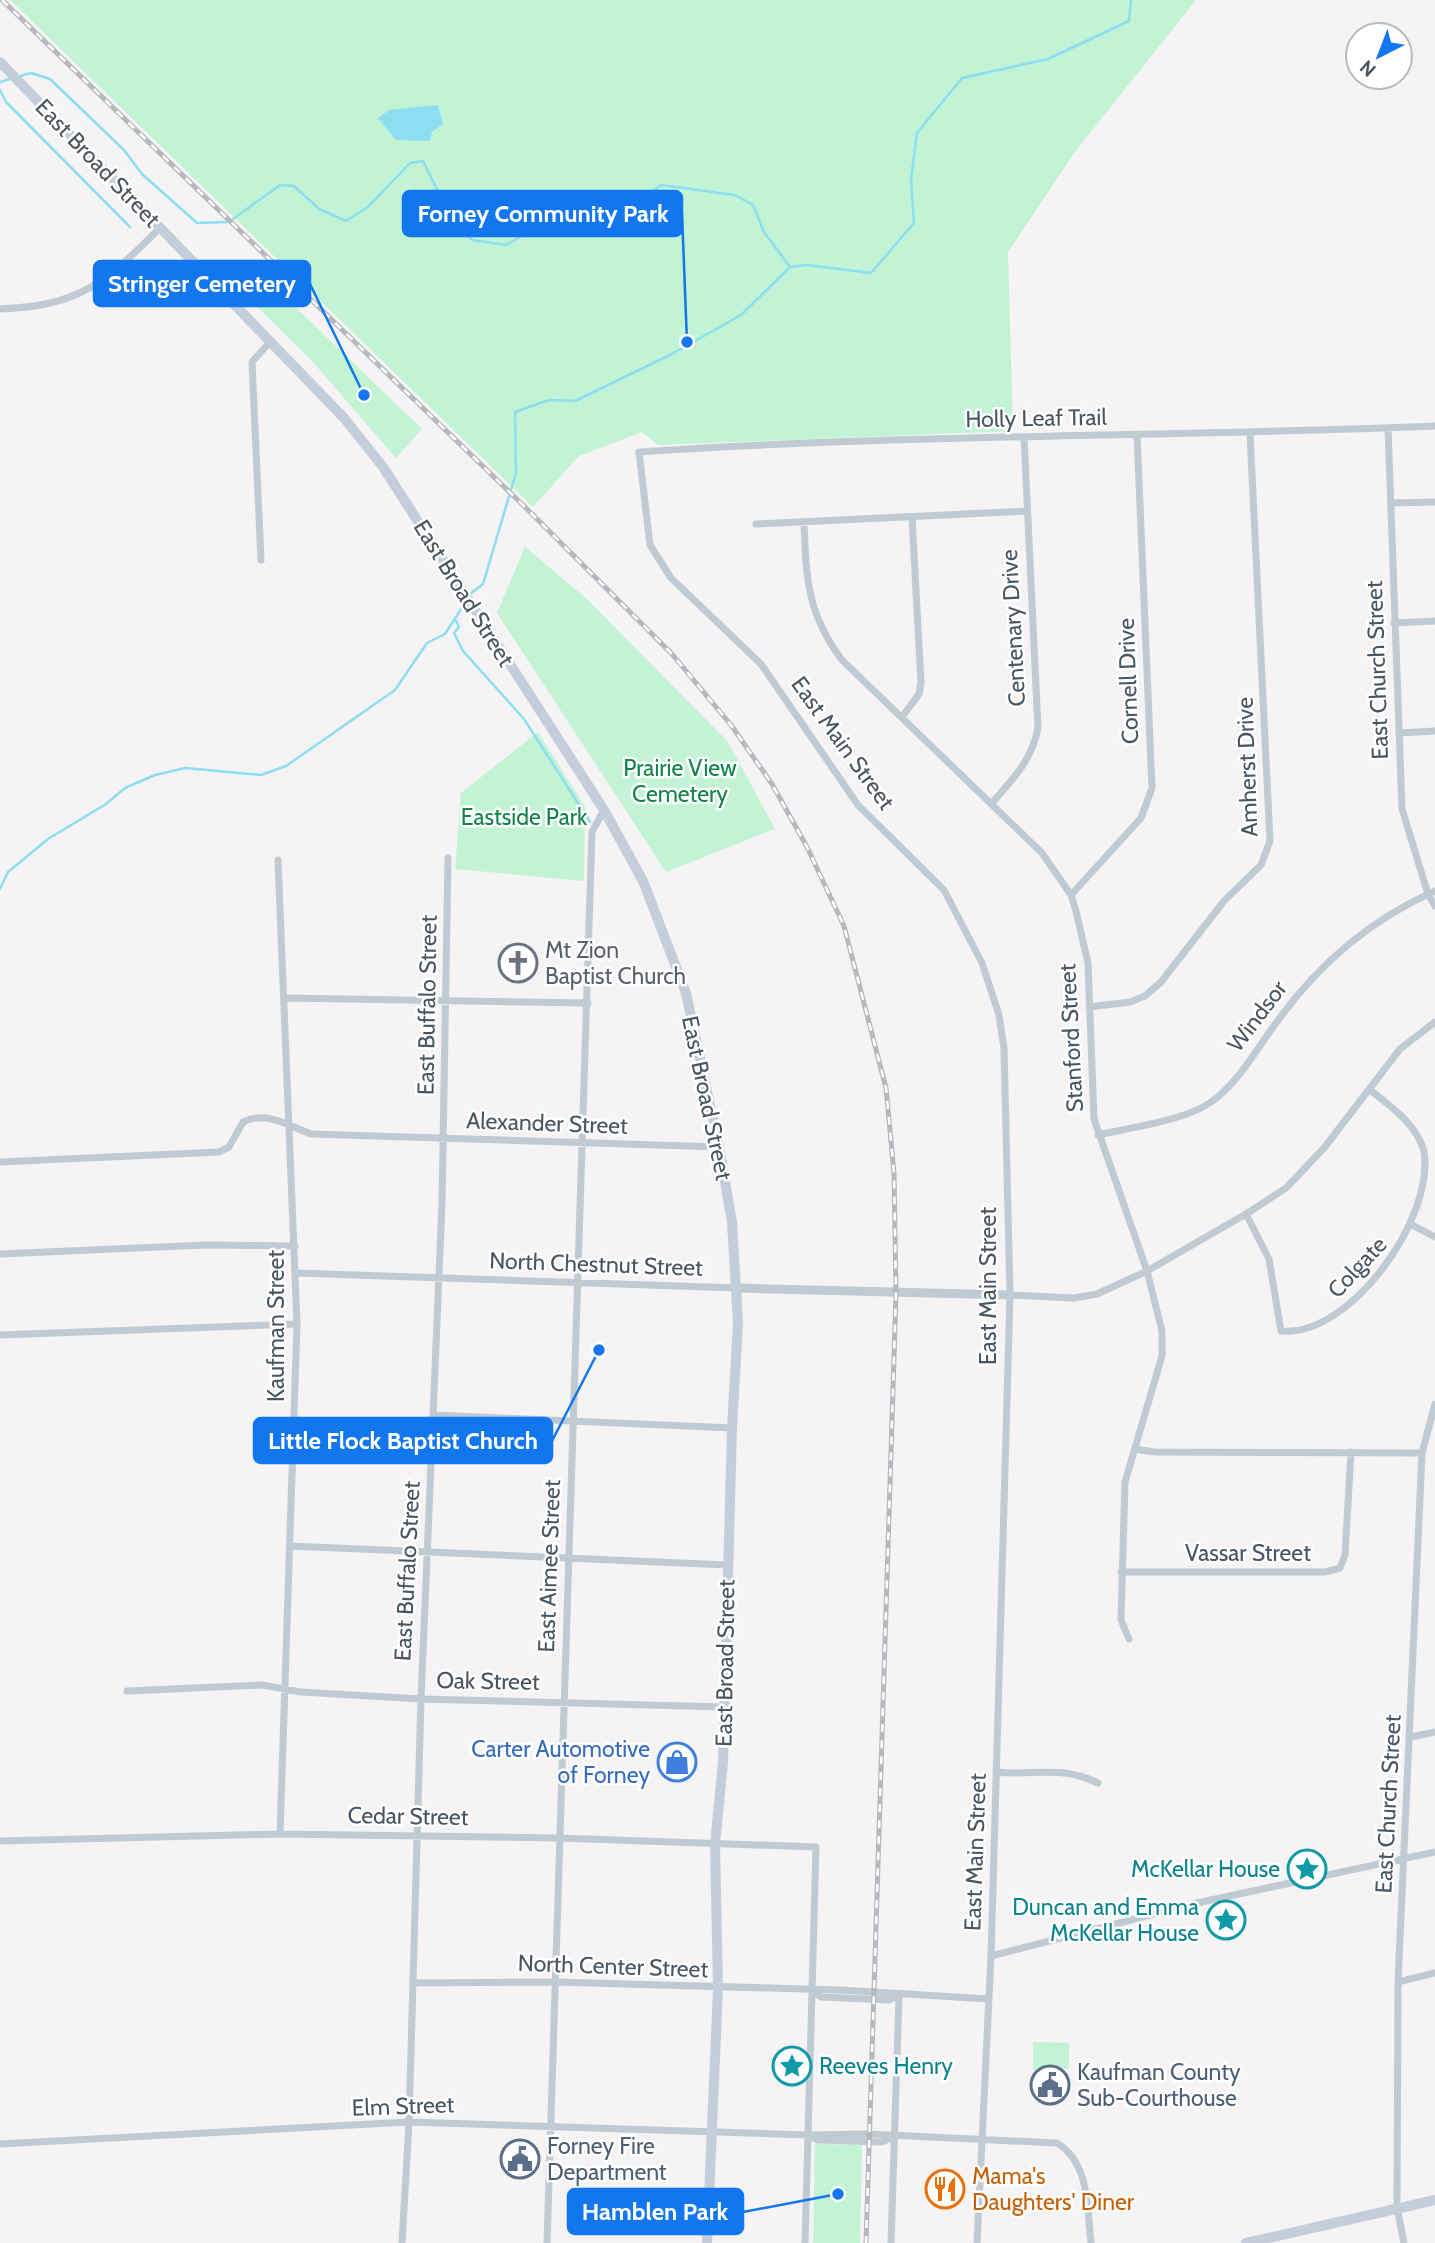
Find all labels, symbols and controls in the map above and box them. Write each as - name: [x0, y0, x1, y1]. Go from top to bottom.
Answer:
- north arrow: [1344, 21, 1414, 91]
- text: N: [1355, 55, 1381, 81]
- street label: East Broad Street: [30, 93, 166, 233]
- callout: Forney Community Park: [403, 191, 682, 236]
- text: Forney Community Park: [417, 199, 669, 228]
- callout: Stringer Cemetery: [94, 261, 310, 306]
- text: Stringer Cemetery: [108, 269, 296, 298]
- street label: Holly Leaf Trail: [965, 403, 1108, 433]
- street label: East Broad Street: [408, 515, 520, 672]
- street label: Centenary Drive: [995, 549, 1031, 707]
- street label: East Church Street: [1360, 580, 1394, 760]
- street label: Cornell Drive: [1112, 617, 1144, 744]
- street label: East Main Street: [785, 671, 901, 815]
- street label: Amherst Drive: [1231, 696, 1263, 837]
- park label: Prairie View Cemetery: [623, 754, 737, 808]
- park label: Eastside Park: [461, 803, 588, 831]
- street label: East Buffalo Street: [411, 914, 443, 1095]
- place label: Mt Zion Baptist Church: [545, 936, 686, 990]
- church icon: Mt Zion Baptist Church: [497, 942, 539, 984]
- street label: Stanford Street: [1053, 963, 1089, 1113]
- street label: Windsor: [1221, 974, 1293, 1057]
- street label: East Broad Street: [676, 1013, 738, 1183]
- street label: Alexander Street: [466, 1106, 629, 1140]
- street label: East Main Street: [974, 1207, 1002, 1365]
- street label: Colgate: [1322, 1230, 1392, 1303]
- street label: North Chestnut Street: [489, 1246, 704, 1282]
- street label: Kaufman Street: [262, 1250, 290, 1402]
- callout: Little Flock Baptist Church: [254, 1418, 552, 1463]
- text: Little Flock Baptist Church: [268, 1426, 538, 1455]
- street label: East Aimee Street: [532, 1479, 566, 1653]
- street label: East Buffalo Street: [388, 1480, 426, 1662]
- street label: Vassar Street: [1185, 1539, 1311, 1567]
- street label: East Broad Street: [710, 1579, 740, 1747]
- street label: Oak Street: [436, 1666, 540, 1696]
- street label: East Church Street: [1369, 1714, 1407, 1894]
- place label: Carter Automotive of Forney: [471, 1735, 650, 1789]
- shop icon: Carter Automotive of Forney: [656, 1741, 698, 1783]
- street label: East Main Street: [958, 1772, 992, 1931]
- street label: Cedar Street: [347, 1801, 469, 1831]
- place icon: McKellar House: [1286, 1848, 1328, 1890]
- place label: McKellar House: [1131, 1855, 1280, 1883]
- place label: Duncan and Emma McKellar House: [1012, 1893, 1199, 1947]
- place icon: Duncan and Emma McKellar House: [1205, 1899, 1247, 1941]
- street label: North Center Street: [517, 1949, 709, 1983]
- place icon: Reeves Henry: [771, 2045, 813, 2087]
- place label: Reeves Henry: [819, 2052, 953, 2080]
- place label: Kaufman County Sub-Courthouse: [1077, 2058, 1241, 2112]
- public building icon: Kaufman County Sub-Courthouse: [1029, 2064, 1071, 2106]
- street label: Elm Street: [351, 2090, 455, 2122]
- place label: Forney Fire Department: [547, 2132, 667, 2186]
- public building icon: Forney Fire Department: [499, 2138, 541, 2180]
- place label: Mama's Daughters' Diner: [972, 2162, 1135, 2216]
- restaurant icon: Mama's Daughters' Diner: [924, 2168, 966, 2210]
- callout: Hamblen Park: [568, 2189, 743, 2234]
- text: Hamblen Park: [582, 2197, 729, 2226]

